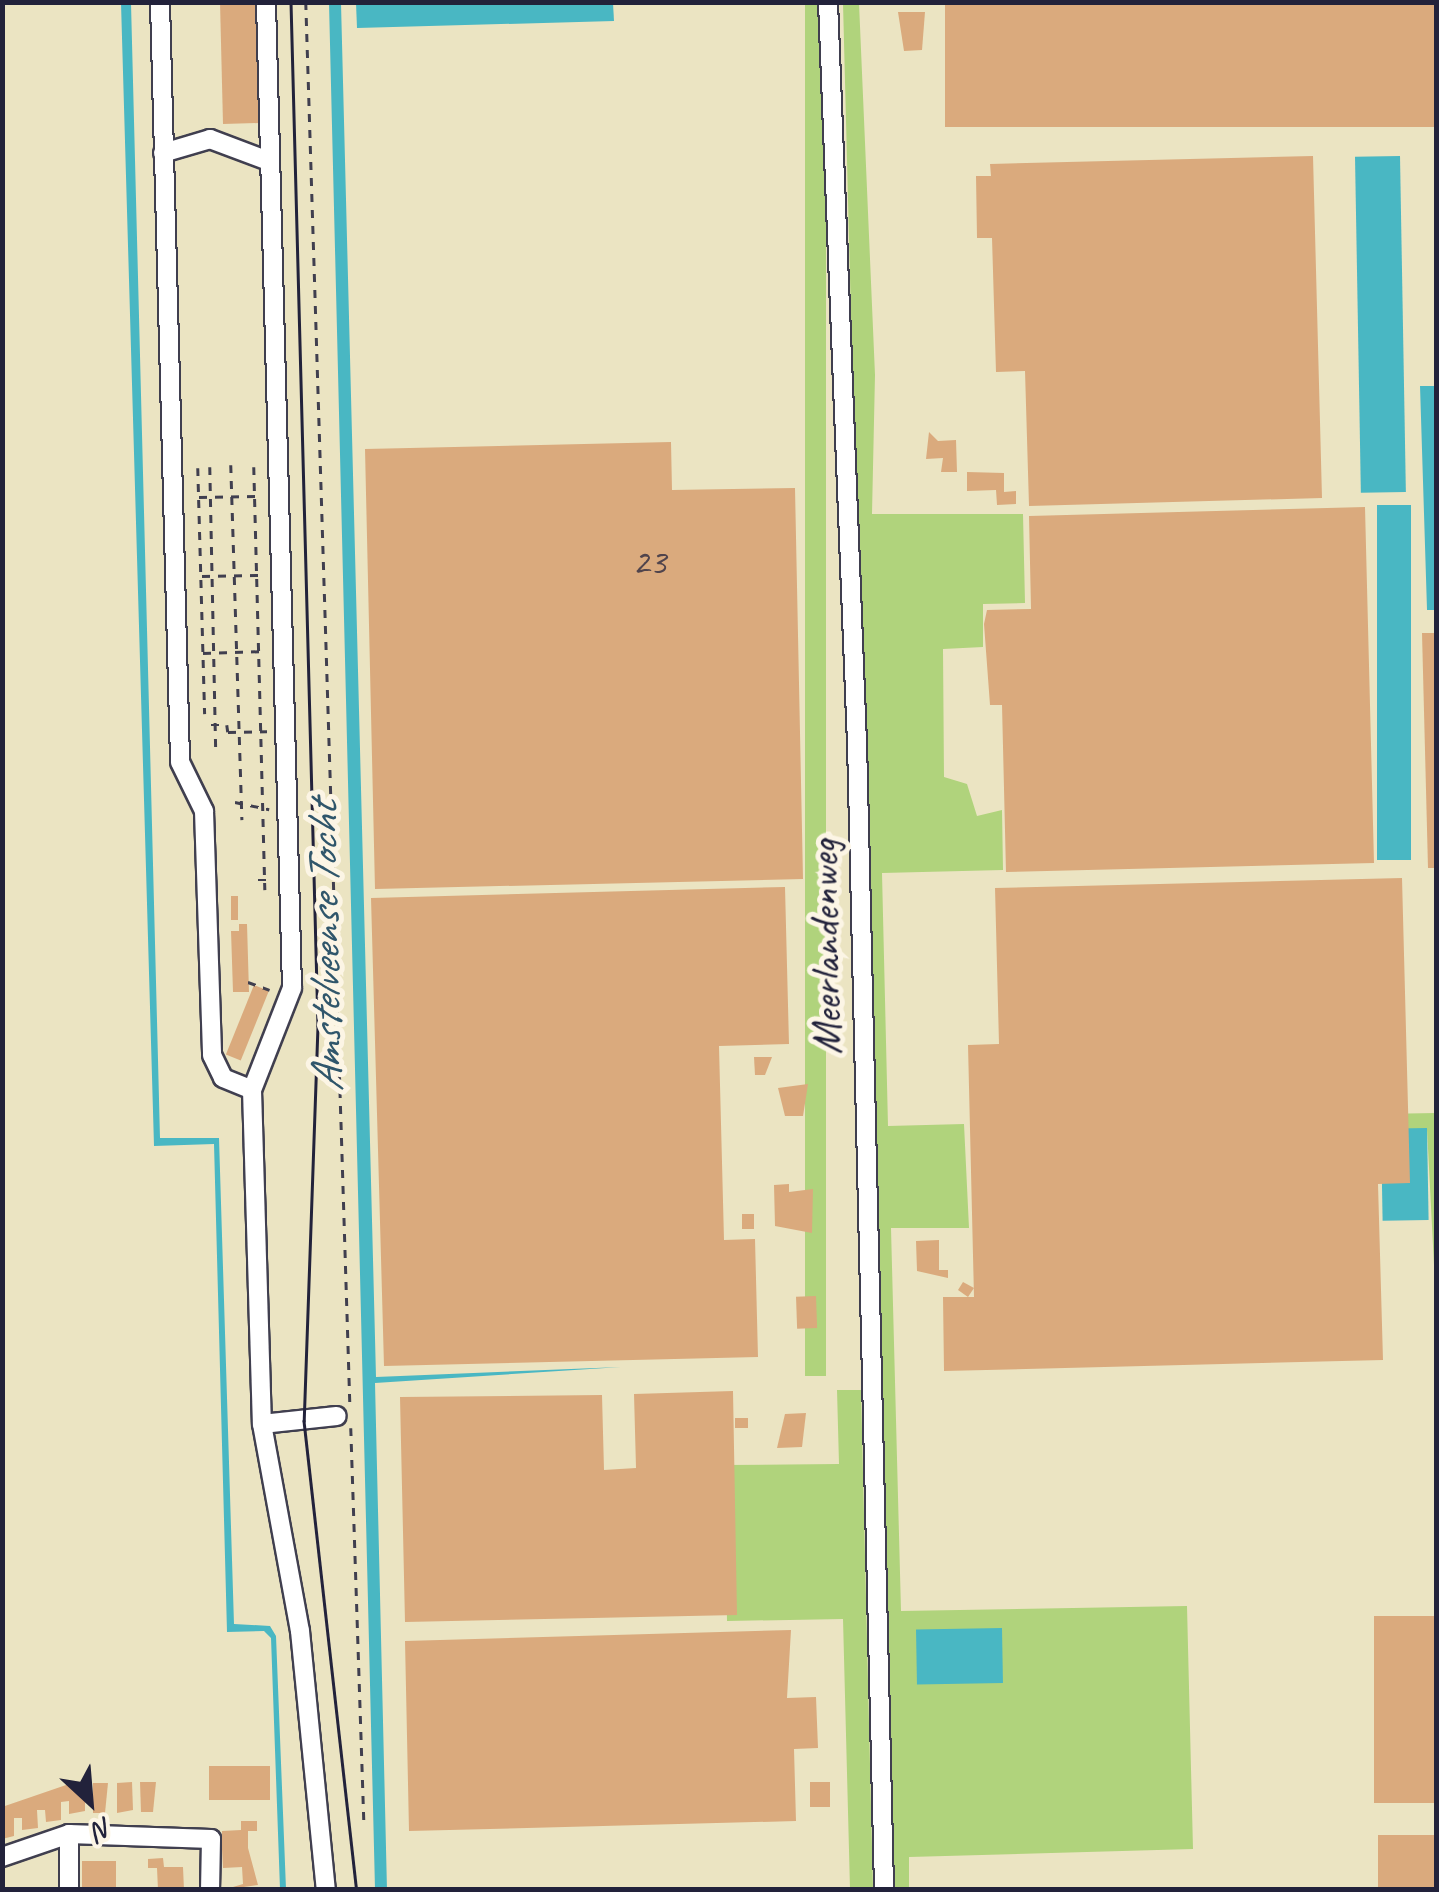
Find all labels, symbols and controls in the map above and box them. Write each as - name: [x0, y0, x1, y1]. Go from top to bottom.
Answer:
- house number: 23: [632, 539, 666, 585]
- water label: Amstelveense Tocht: [295, 802, 355, 1092]
- street label: Meerlandenweg: [799, 839, 853, 1055]
- north arrow: [40, 1752, 140, 1852]
- text: N: [88, 1810, 119, 1849]

